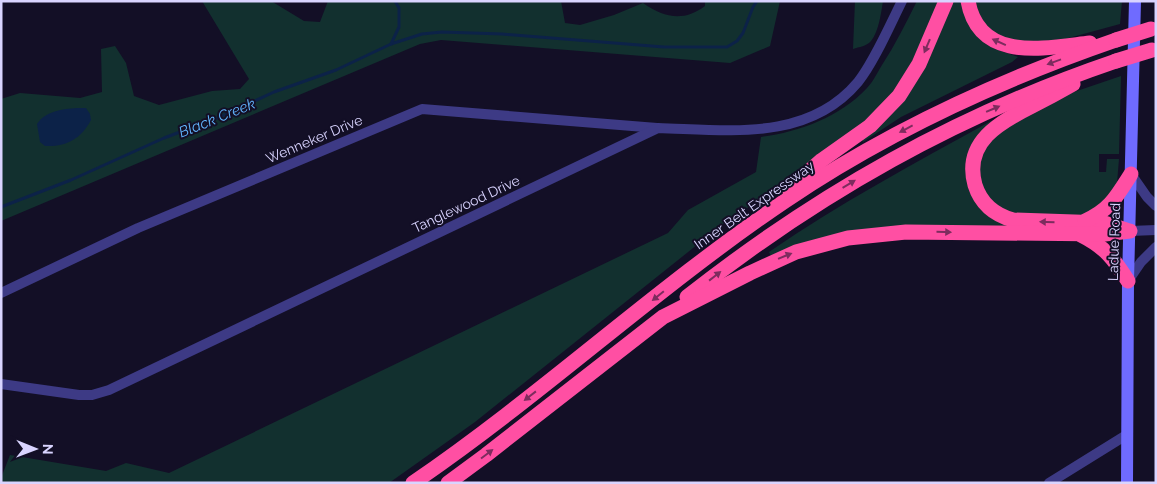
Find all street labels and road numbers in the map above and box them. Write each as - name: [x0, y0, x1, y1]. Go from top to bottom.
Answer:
- street label: Wenneker Drive: [263, 111, 365, 167]
- street label: Inner Belt Expressway: [691, 157, 817, 252]
- street label: Tanglewood Drive: [410, 172, 522, 236]
- street label: Ladue Road: [1105, 203, 1123, 281]

